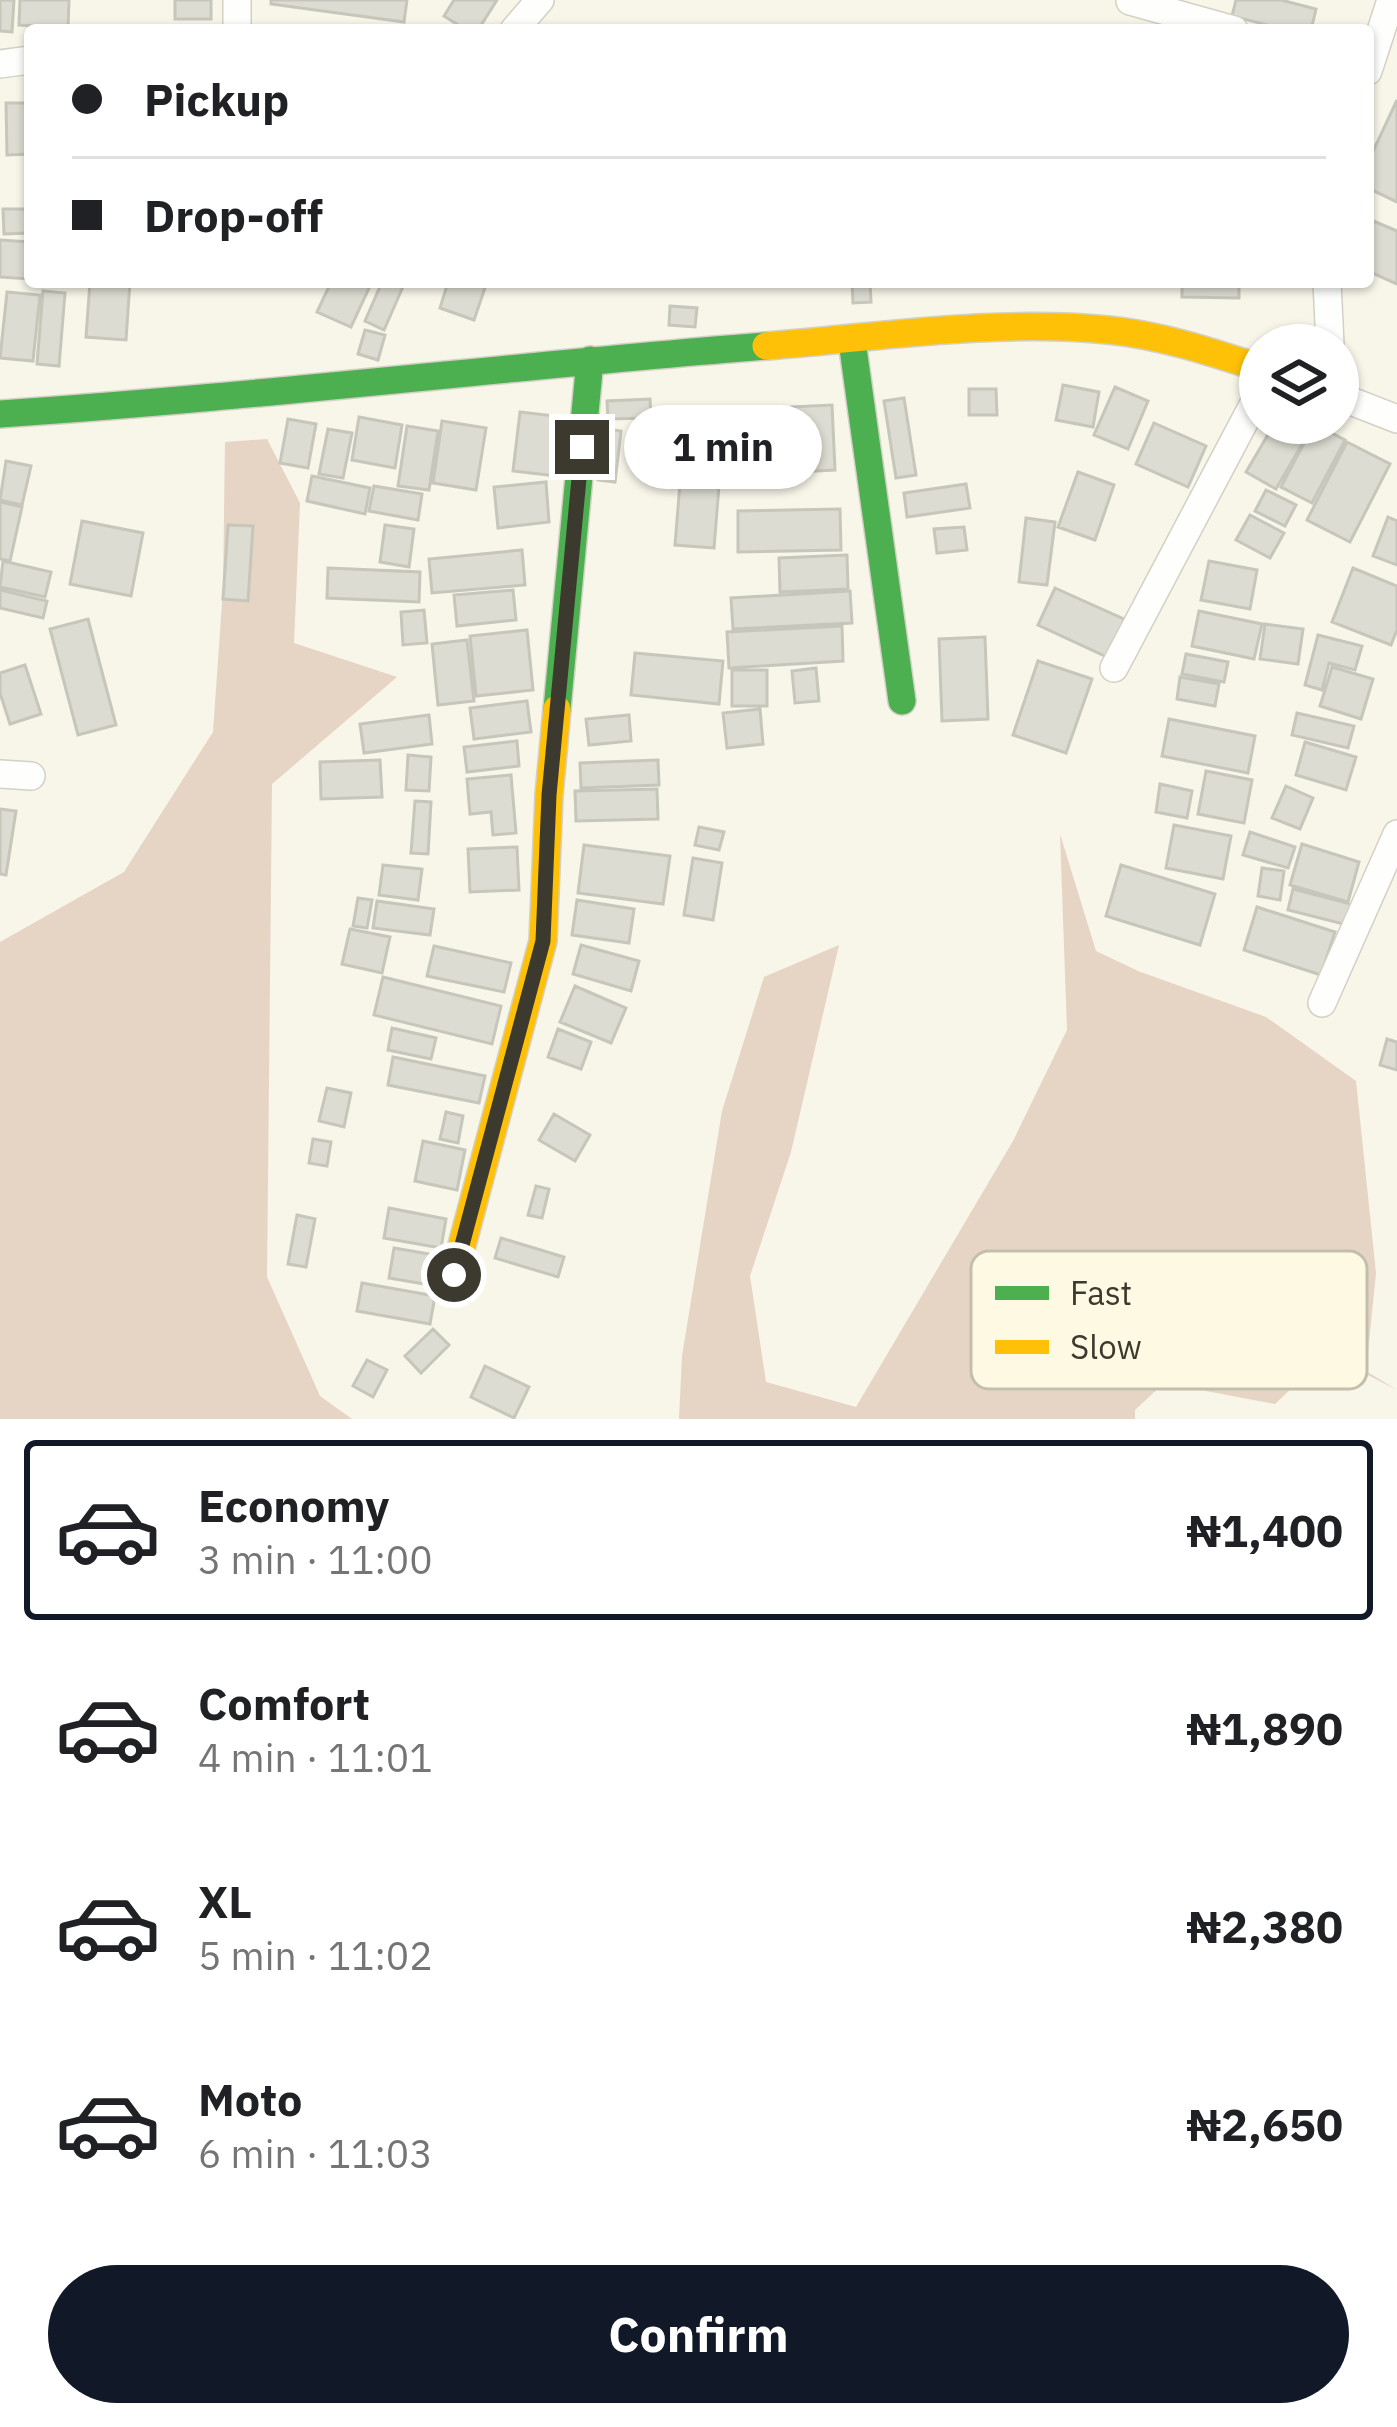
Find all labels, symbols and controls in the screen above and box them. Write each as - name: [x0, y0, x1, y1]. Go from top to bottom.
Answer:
- text: Pickup: [144, 70, 289, 128]
- text: Drop-off: [144, 186, 323, 244]
- map controls: [1239, 324, 1359, 444]
- button: layers: [1239, 324, 1359, 444]
- callout: 1 min: [624, 405, 822, 489]
- route end: [555, 420, 609, 474]
- text: 1 min: [672, 421, 774, 472]
- route start: [427, 1248, 481, 1302]
- legend: [971, 1251, 1367, 1389]
- text: Fast: [1070, 1271, 1132, 1314]
- text: Slow: [1070, 1325, 1142, 1368]
- icon: car: [54, 1476, 162, 1584]
- text: Economy: [198, 1476, 389, 1534]
- text: ₦1,400: [1186, 1501, 1343, 1559]
- text: 3 min · 11:00: [198, 1534, 433, 1585]
- icon: car: [54, 1674, 162, 1782]
- text: Comfort: [198, 1674, 370, 1732]
- text: ₦1,890: [1186, 1699, 1343, 1757]
- text: 4 min · 11:01: [198, 1732, 433, 1783]
- icon: car: [54, 1872, 162, 1980]
- text: XL: [198, 1872, 252, 1930]
- text: ₦2,380: [1186, 1897, 1343, 1955]
- text: 5 min · 11:02: [198, 1930, 433, 1981]
- icon: car: [54, 2070, 162, 2178]
- text: Moto: [198, 2070, 302, 2128]
- text: ₦2,650: [1186, 2095, 1343, 2153]
- text: 6 min · 11:03: [198, 2128, 433, 2179]
- button: Confirm: [48, 2265, 1349, 2403]

